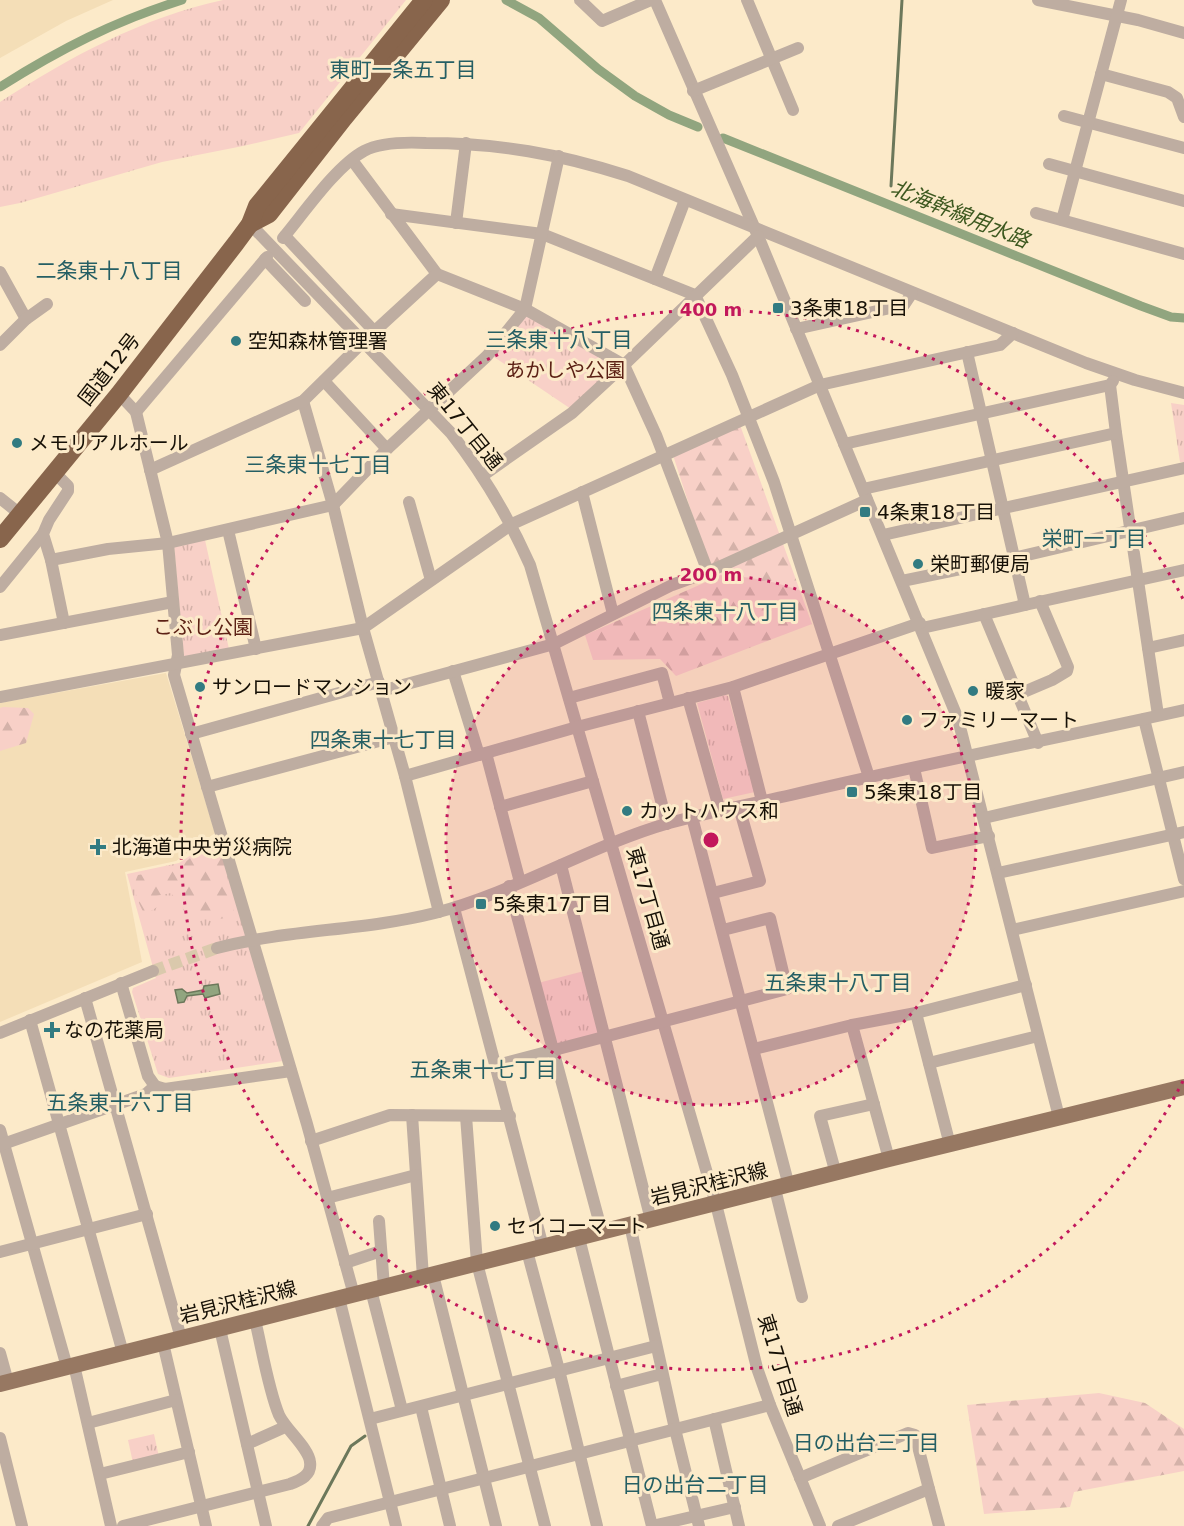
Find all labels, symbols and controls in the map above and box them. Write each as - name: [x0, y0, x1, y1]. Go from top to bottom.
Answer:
- district label: 東町一条五丁目: [330, 58, 477, 82]
- water label: 北海幹線用水路: [887, 175, 1034, 253]
- district label: 二条東十八丁目: [36, 259, 183, 283]
- place label: 3条東18丁目: [790, 296, 908, 320]
- text: 400 m: [680, 299, 742, 320]
- marker: 3条東18丁目: [771, 301, 785, 315]
- street label: 国道12号: [73, 328, 145, 410]
- district label: 三条東十八丁目: [486, 328, 633, 352]
- place label: 空知森林管理署: [248, 329, 388, 353]
- marker: 空知森林管理署: [229, 334, 243, 348]
- park label: あかしや公園: [505, 358, 625, 382]
- street label: 東17丁目通: [422, 377, 508, 475]
- place label: メモリアルホール: [29, 431, 189, 455]
- marker: メモリアルホール: [10, 436, 24, 450]
- district label: 三条東十七丁目: [245, 453, 392, 477]
- place label: 4条東18丁目: [877, 500, 995, 524]
- marker: 4条東18丁目: [858, 505, 872, 519]
- district label: 栄町一丁目: [1042, 527, 1147, 551]
- place label: 栄町郵便局: [930, 552, 1030, 576]
- marker: 栄町郵便局: [911, 557, 925, 571]
- text: 200 m: [680, 564, 742, 585]
- district label: 四条東十八丁目: [652, 600, 799, 624]
- park label: こぶし公園: [153, 615, 253, 639]
- place label: サンロードマンション: [212, 675, 412, 699]
- place label: 暖家: [985, 679, 1025, 703]
- marker: サンロードマンション: [193, 680, 207, 694]
- marker: 暖家: [966, 684, 980, 698]
- place label: ファミリーマート: [919, 708, 1079, 732]
- marker: ファミリーマート: [900, 713, 914, 727]
- district label: 四条東十七丁目: [310, 728, 457, 752]
- place label: 5条東18丁目: [864, 780, 982, 804]
- marker: 5条東18丁目: [845, 785, 859, 799]
- place label: カットハウス和: [639, 799, 779, 823]
- marker: カットハウス和: [620, 804, 634, 818]
- centre of rings: [701, 830, 721, 850]
- place label: 北海道中央労災病院: [112, 835, 292, 859]
- marker: 北海道中央労災病院: [89, 838, 107, 856]
- street label: 東17丁目通: [622, 844, 674, 952]
- place label: 5条東17丁目: [493, 892, 611, 916]
- marker: 5条東17丁目: [474, 897, 488, 911]
- district label: 五条東十八丁目: [765, 971, 912, 995]
- place label: なの花薬局: [64, 1018, 164, 1042]
- marker: なの花薬局: [45, 1023, 59, 1037]
- district label: 五条東十七丁目: [410, 1058, 557, 1082]
- district label: 五条東十六丁目: [47, 1091, 194, 1115]
- street label: 岩見沢桂沢線: [648, 1158, 770, 1210]
- place label: セイコーマート: [507, 1214, 647, 1238]
- marker: セイコーマート: [488, 1219, 502, 1233]
- street label: 岩見沢桂沢線: [177, 1276, 299, 1328]
- street label: 東17丁目通: [753, 1311, 807, 1419]
- district label: 日の出台三丁目: [793, 1431, 940, 1455]
- district label: 日の出台二丁目: [622, 1473, 769, 1497]

